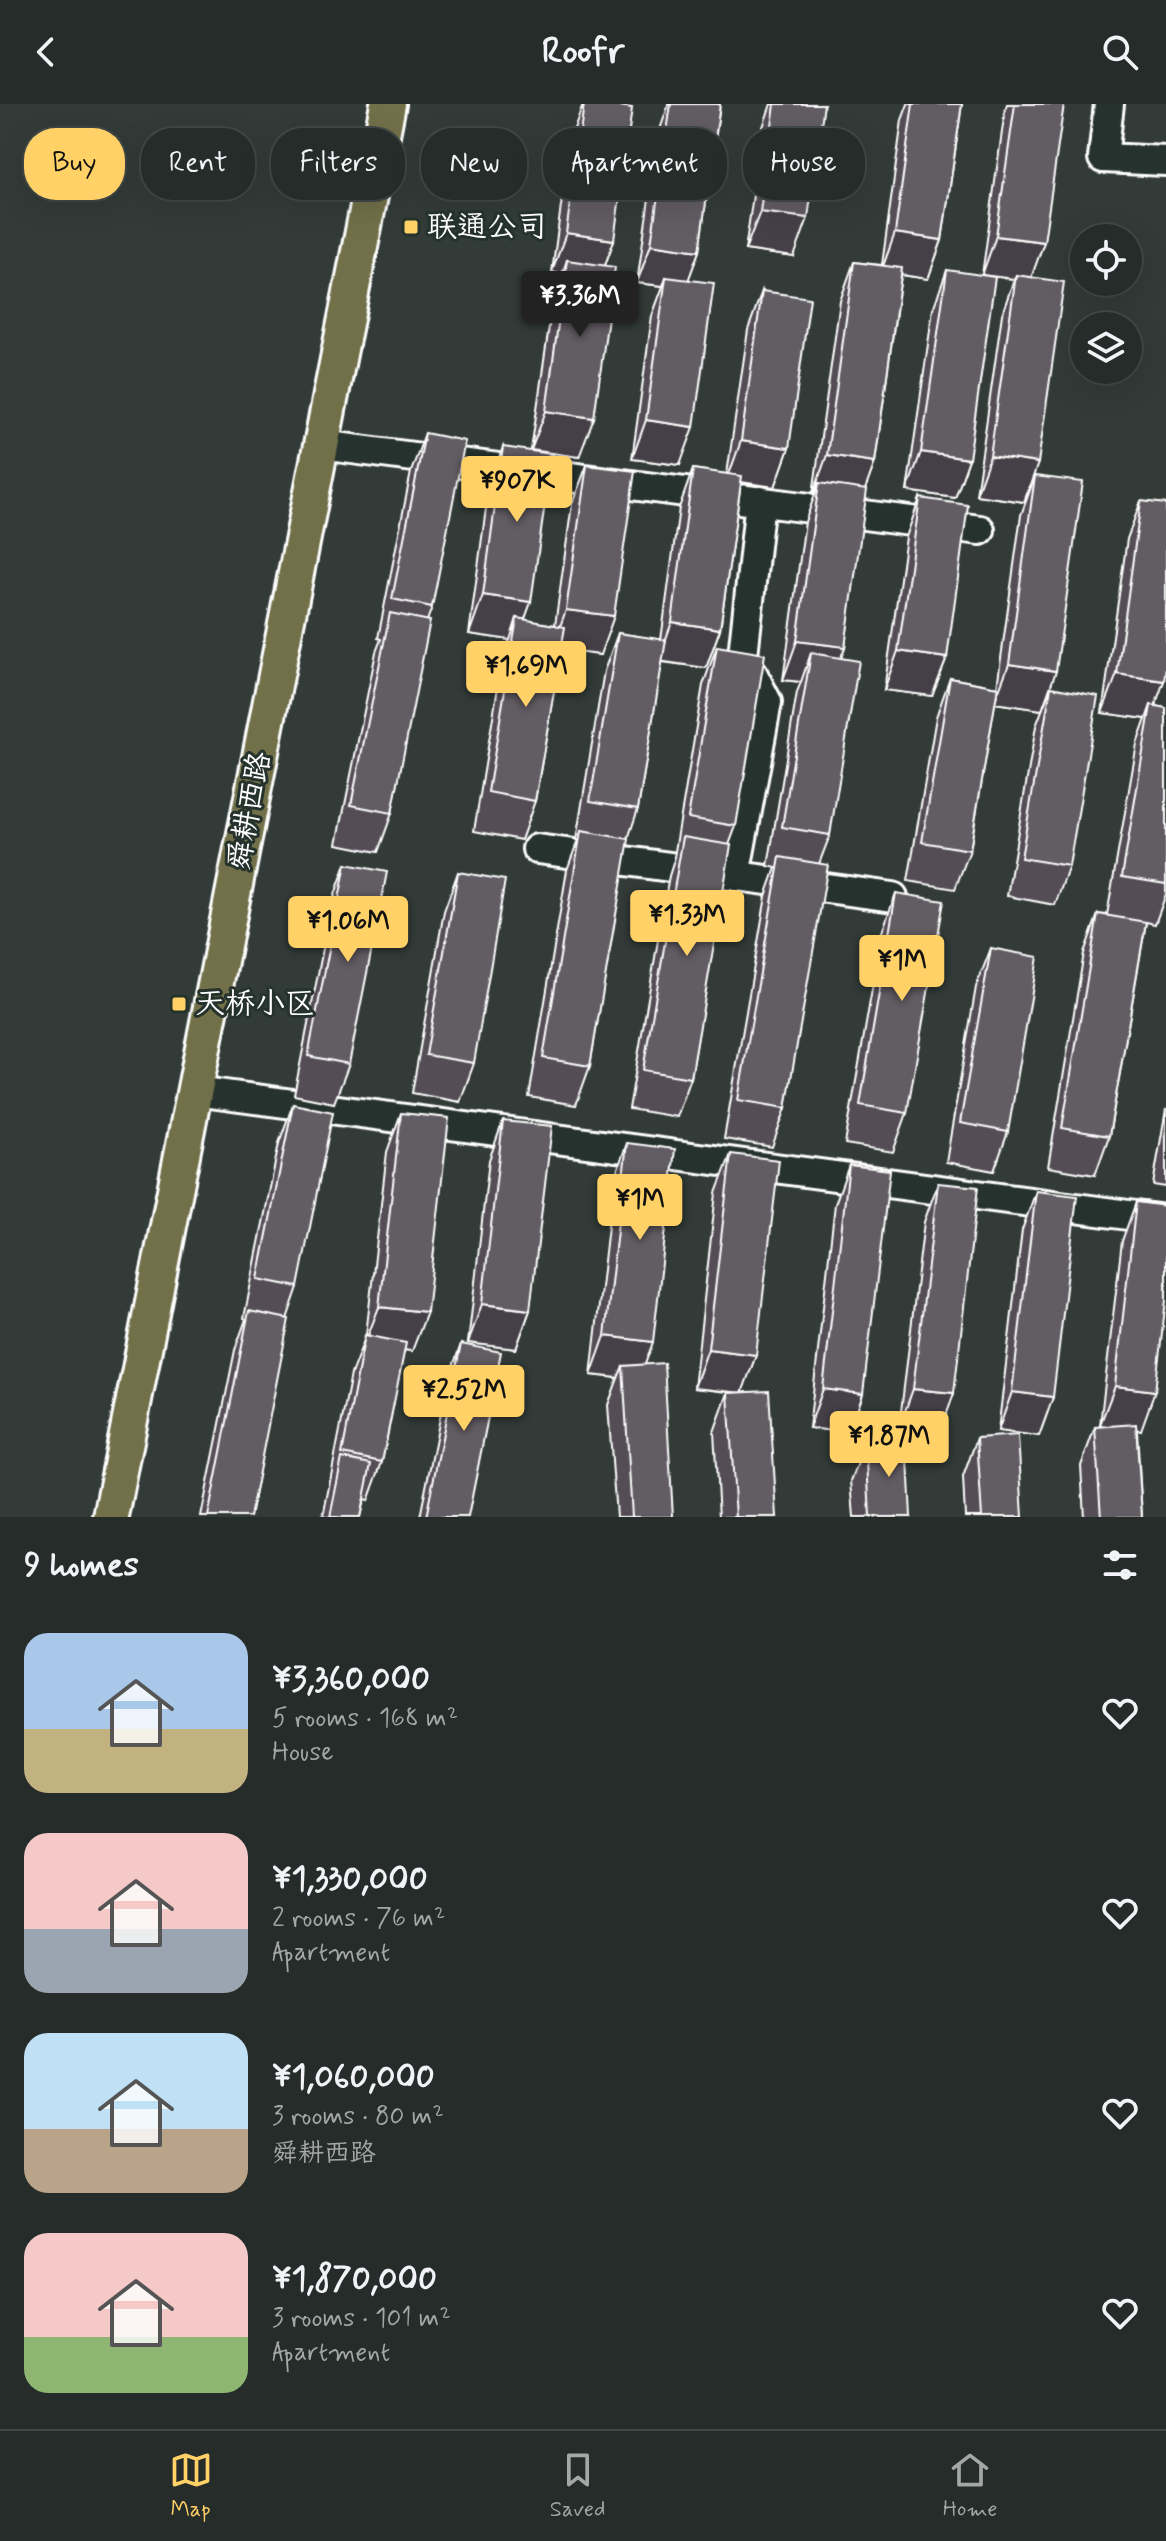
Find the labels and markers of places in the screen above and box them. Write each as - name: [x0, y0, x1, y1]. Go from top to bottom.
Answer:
- place label: 联通公司: [427, 208, 547, 247]
- marker: 联通公司: [402, 218, 420, 236]
- pin: ¥3.36M: [515, 271, 645, 339]
- pin: ¥907K: [461, 456, 573, 524]
- pin: ¥1.69M: [461, 641, 591, 709]
- pin: ¥1.33M: [622, 890, 752, 958]
- pin: ¥1.06M: [283, 896, 413, 964]
- pin: ¥1M: [863, 935, 941, 1003]
- place label: 天桥小区: [195, 985, 315, 1024]
- marker: 天桥小区: [170, 995, 188, 1013]
- pin: ¥1M: [601, 1174, 679, 1242]
- pin: ¥2.52M: [399, 1365, 529, 1433]
- pin: ¥1.87M: [824, 1411, 954, 1479]

